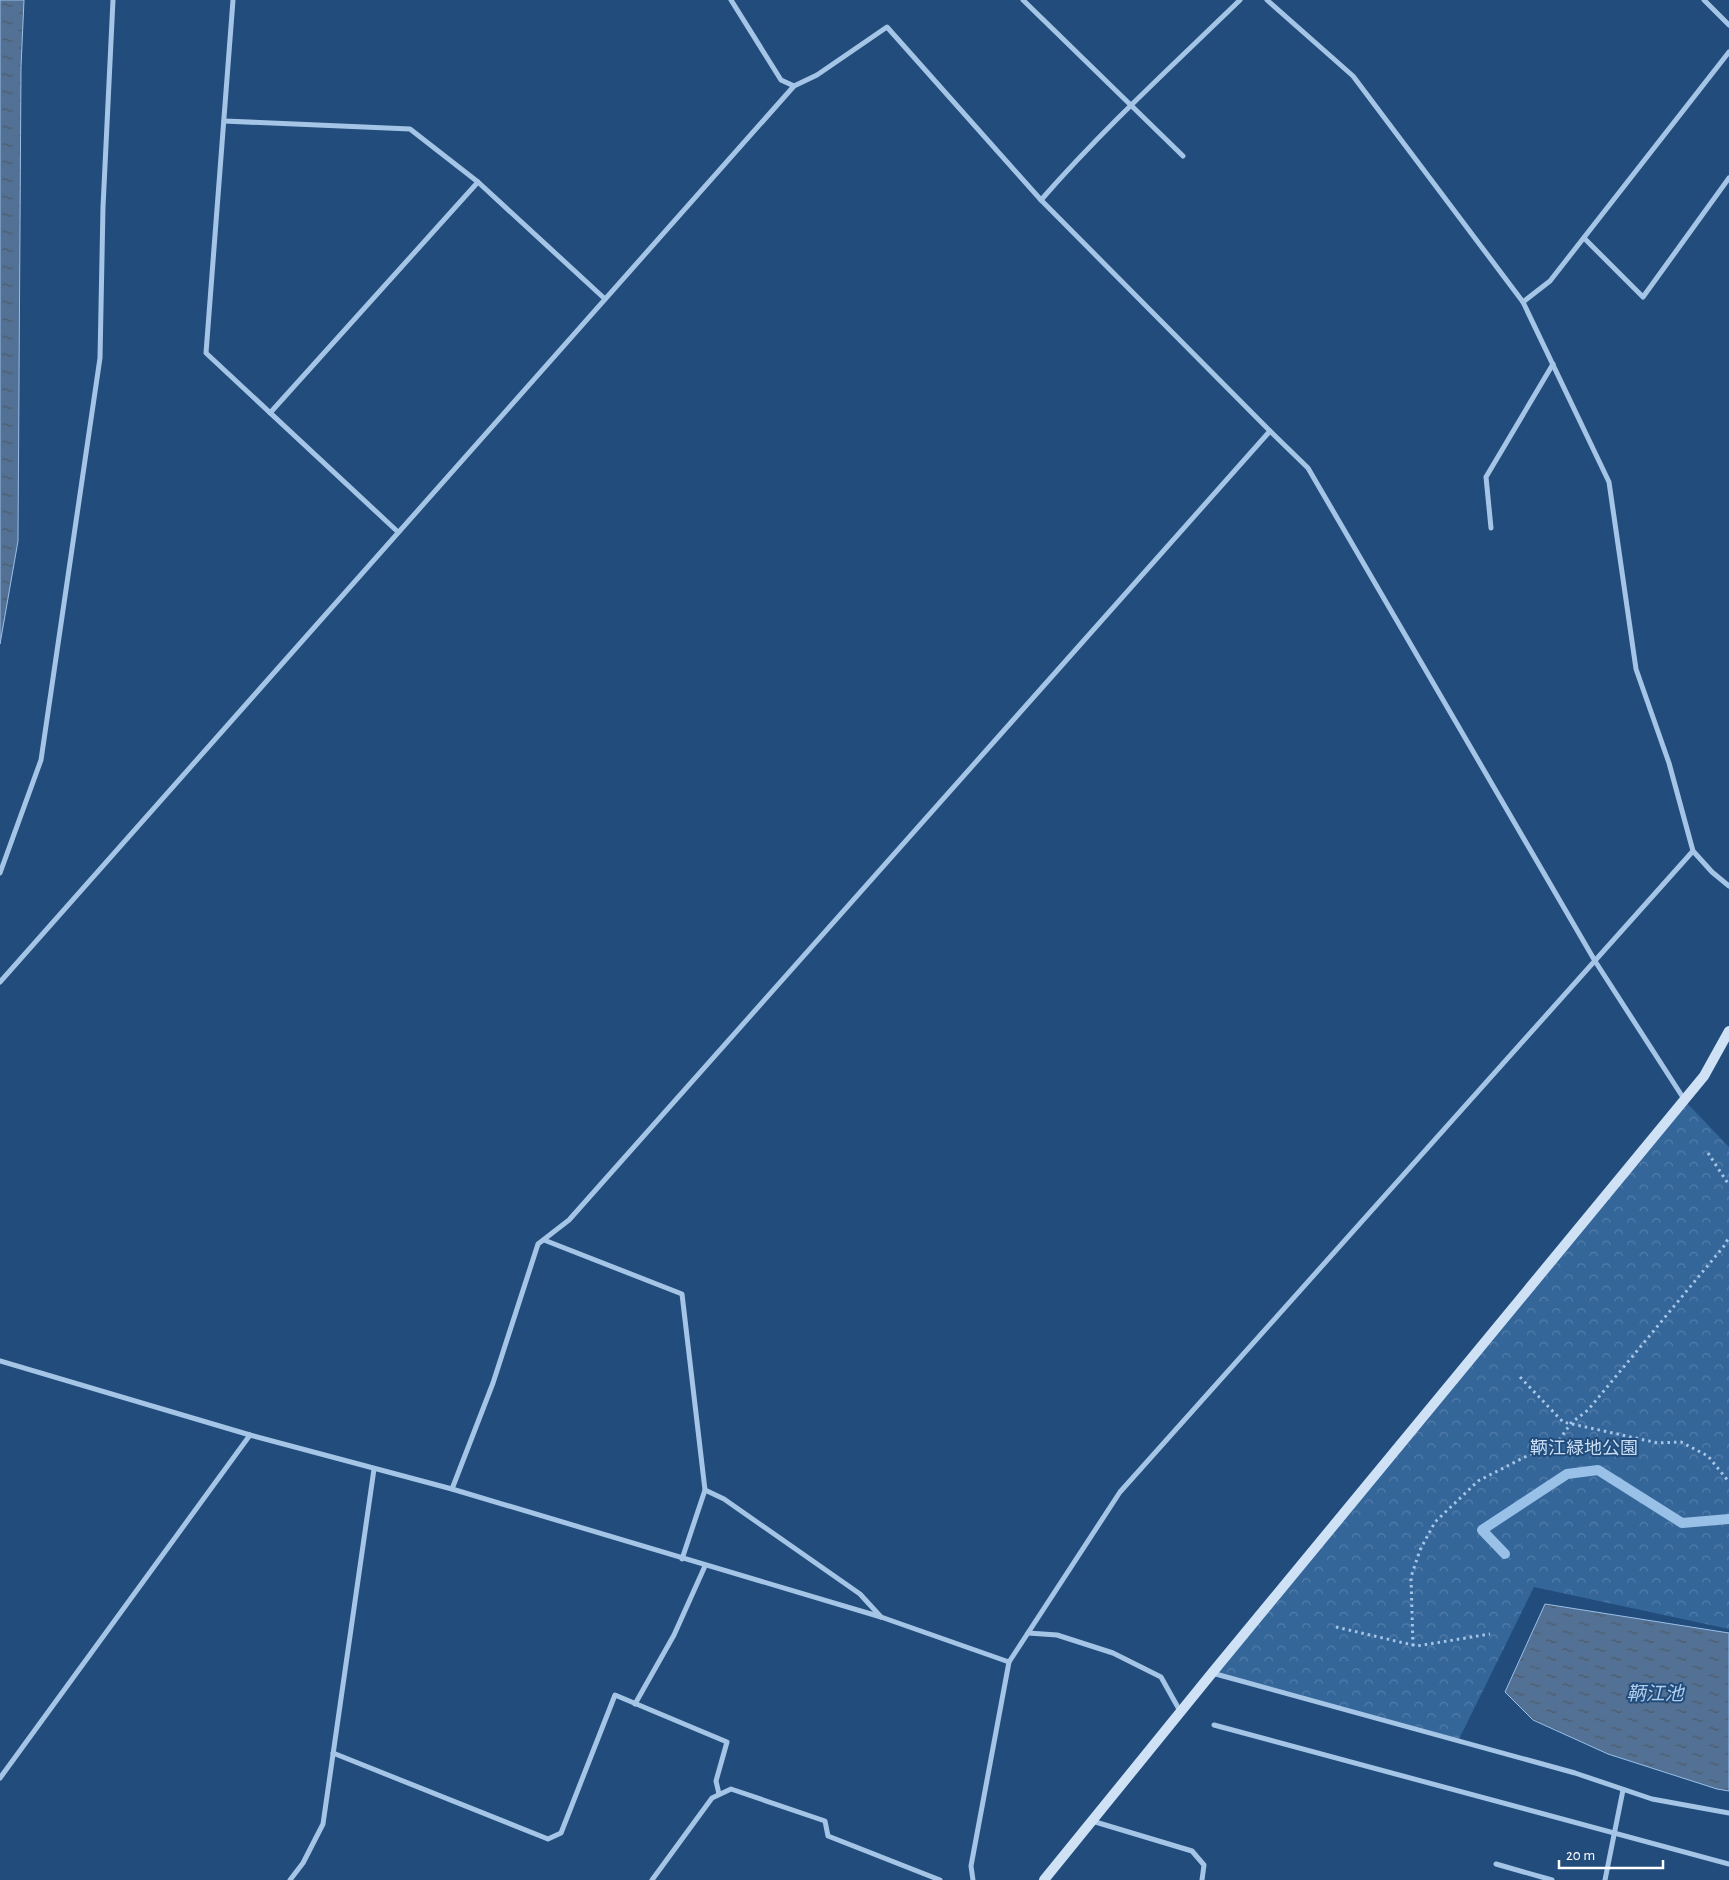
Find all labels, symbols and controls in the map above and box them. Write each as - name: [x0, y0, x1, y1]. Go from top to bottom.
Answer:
- park label: 鞆江緑地公園: [1530, 1439, 1638, 1458]
- water label: 鞆江池: [1626, 1684, 1685, 1704]
- scale bar: [1559, 1838, 1663, 1870]
- text: 20 m: [1566, 1848, 1595, 1863]

